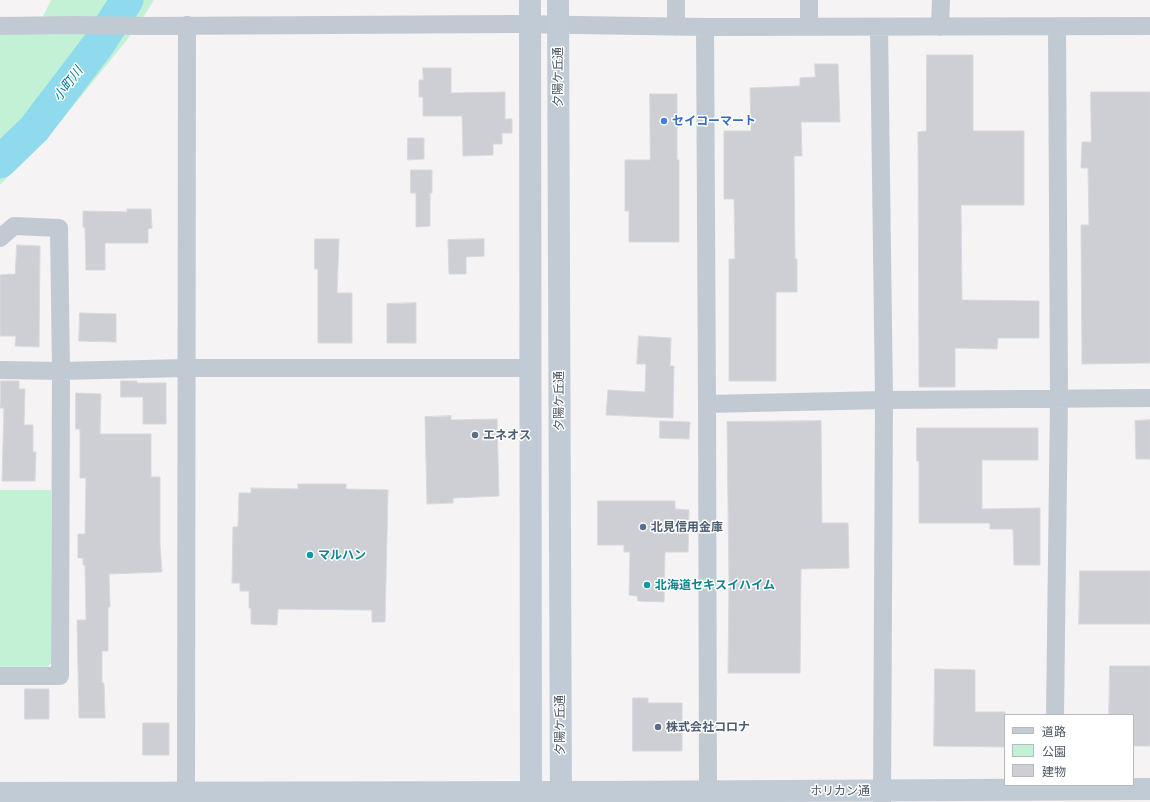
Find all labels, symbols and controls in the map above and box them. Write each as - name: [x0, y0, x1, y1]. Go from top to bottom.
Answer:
- street label: 夕陽ケ丘通: [551, 47, 565, 107]
- water label: 小町川: [50, 64, 86, 104]
- place label: セイコーマート: [672, 114, 756, 128]
- marker: セイコーマート: [659, 116, 669, 126]
- street label: 夕陽ケ丘通: [552, 371, 566, 431]
- place label: エネオス: [483, 428, 531, 442]
- marker: エネオス: [470, 430, 480, 440]
- place label: 北見信用金庫: [651, 520, 723, 534]
- marker: 北見信用金庫: [638, 522, 648, 532]
- place label: マルハン: [318, 548, 366, 562]
- marker: マルハン: [305, 550, 315, 560]
- place label: 北海道セキスイハイム: [655, 578, 775, 592]
- marker: 北海道セキスイハイム: [642, 580, 652, 590]
- street label: 夕陽ケ丘通: [553, 695, 567, 755]
- legend: [1004, 714, 1134, 786]
- place label: 株式会社コロナ: [666, 720, 750, 734]
- marker: 株式会社コロナ: [653, 722, 663, 732]
- text: 道路: [1042, 725, 1066, 739]
- text: 公園: [1042, 745, 1066, 759]
- text: 建物: [1042, 765, 1066, 779]
- street label: ホリカン通: [810, 784, 870, 798]

